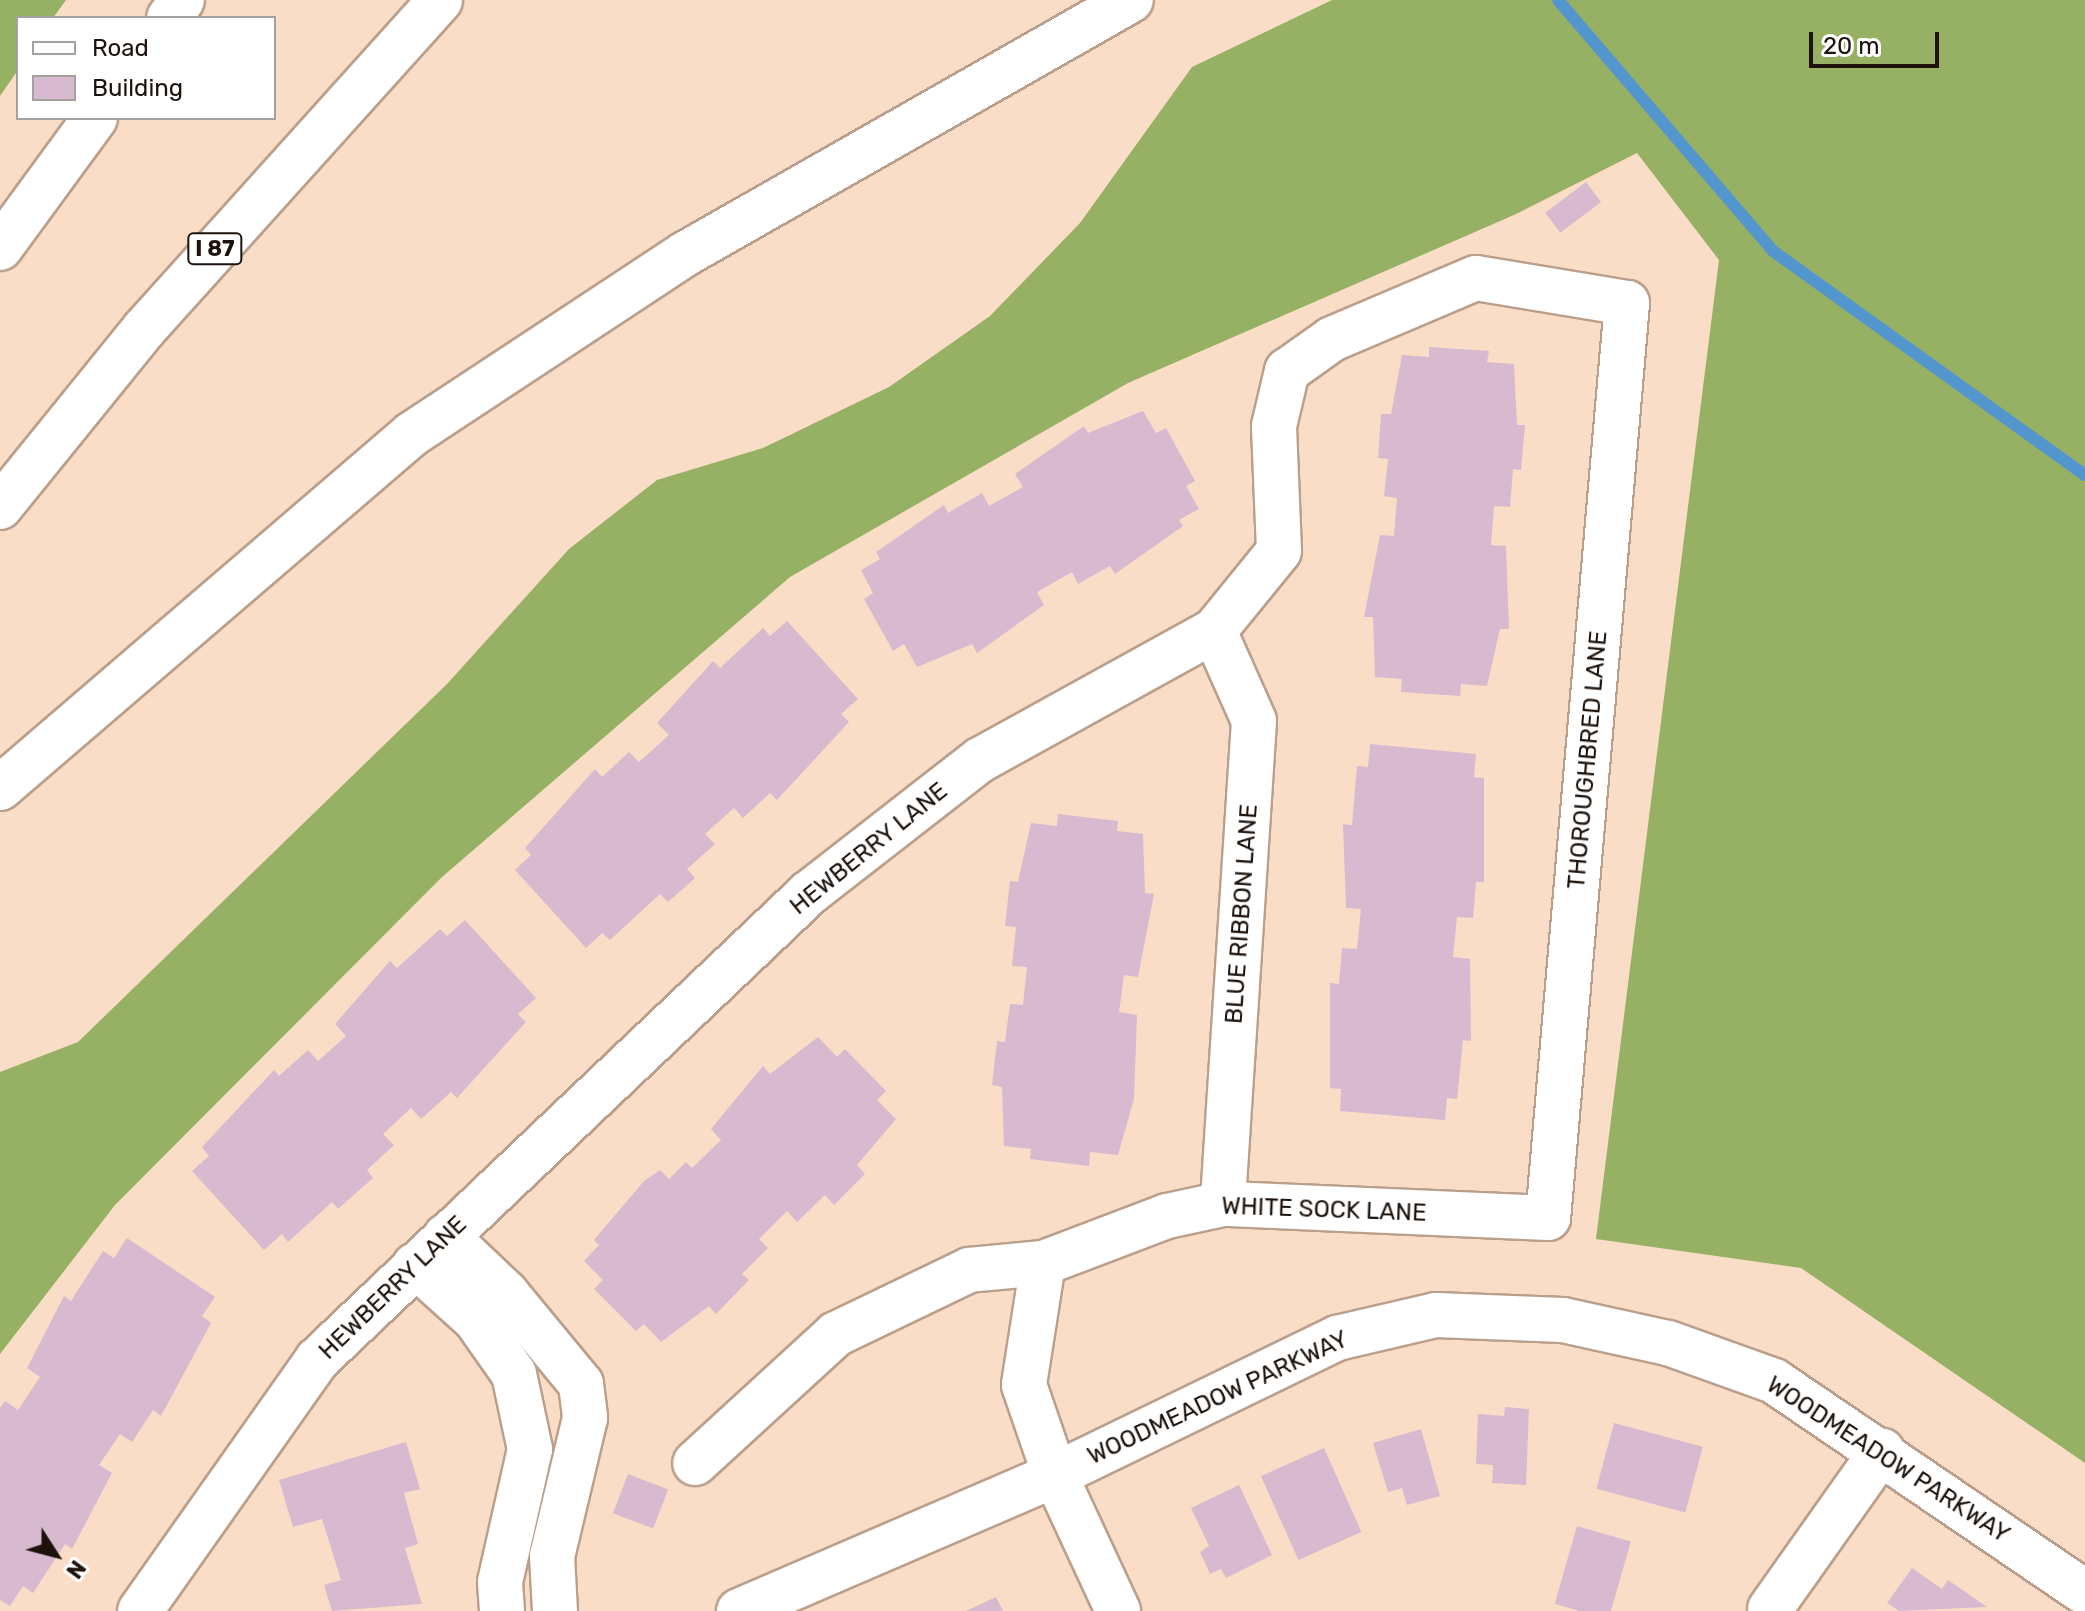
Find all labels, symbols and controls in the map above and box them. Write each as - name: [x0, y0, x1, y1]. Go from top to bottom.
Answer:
- legend: [16, 16, 276, 120]
- scale bar: [1813, 16, 1943, 66]
- text: 20 m: [1823, 32, 1880, 60]
- text: Road: [92, 34, 149, 62]
- text: Building: [92, 74, 183, 102]
- road number: I 87: [187, 231, 243, 267]
- street label: THOROUGHBRED LANE: [1562, 630, 1614, 890]
- street label: HEWBERRY LANE: [784, 777, 954, 921]
- street label: BLUE RIBBON LANE: [1220, 803, 1264, 1025]
- street label: WHITE SOCK LANE: [1221, 1192, 1427, 1228]
- street label: HEWBERRY LANE: [313, 1210, 473, 1366]
- street label: WOODMEADOW PARKWAY: [1083, 1325, 1353, 1471]
- street label: WOODMEADOW PARKWAY: [1761, 1370, 2015, 1550]
- north arrow: [16, 1515, 96, 1595]
- text: N: [60, 1555, 91, 1584]

